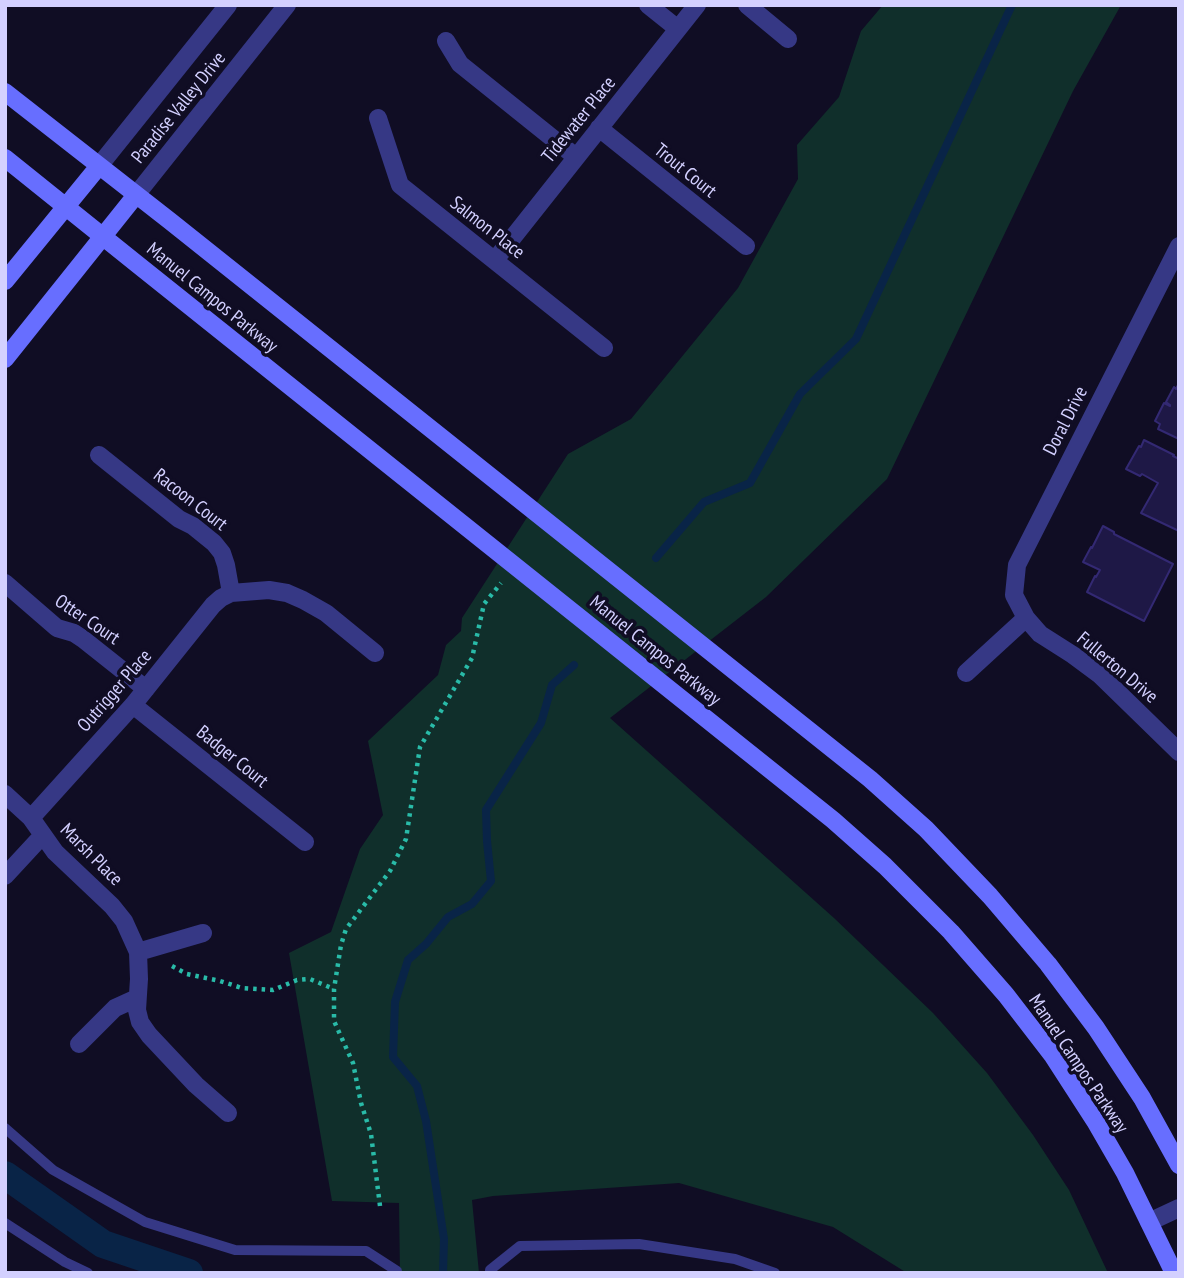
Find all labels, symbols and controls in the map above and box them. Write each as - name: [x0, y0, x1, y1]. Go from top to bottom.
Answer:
- street label: Paradise Valley Drive: [127, 48, 231, 168]
- street label: Tidewater Place: [537, 72, 621, 168]
- street label: Trout Court: [649, 139, 721, 203]
- street label: Salmon Place: [445, 192, 529, 264]
- street label: Manuel Campos Parkway: [142, 238, 282, 358]
- street label: Doral Drive: [1039, 383, 1093, 459]
- street label: Racoon Court: [149, 464, 231, 536]
- street label: Otter Court: [50, 590, 124, 650]
- street label: Manuel Campos Parkway: [585, 591, 725, 711]
- street label: Fullerton Drive: [1072, 628, 1162, 708]
- street label: Outrigger Place: [73, 645, 157, 737]
- street label: Badger Court: [192, 721, 272, 793]
- street label: Marsh Place: [55, 819, 127, 891]
- street label: Manuel Campos Parkway: [1023, 990, 1133, 1138]

